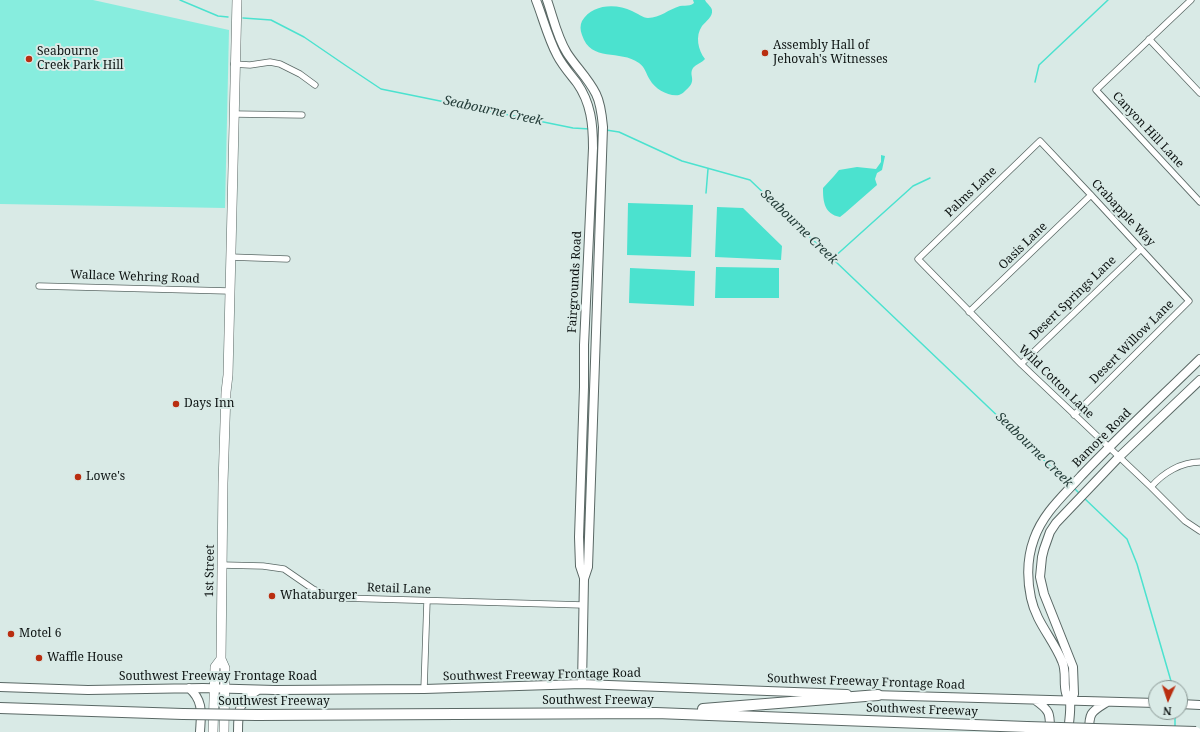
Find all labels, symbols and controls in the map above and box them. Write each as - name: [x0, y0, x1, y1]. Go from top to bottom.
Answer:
- place label: Assembly Hall of Jehovah's Witnesses: [773, 39, 888, 67]
- place label: Seabourne Creek Park Hill: [37, 45, 124, 73]
- marker: Assembly Hall of Jehovah's Witnesses: [760, 48, 770, 58]
- marker: Seabourne Creek Park Hill: [24, 54, 34, 64]
- street label: Canyon Hill Lane: [1109, 89, 1187, 171]
- water label: Seabourne Creek: [442, 93, 544, 129]
- street label: Palms Lane: [942, 164, 1000, 220]
- street label: Crabapple Way: [1088, 176, 1158, 250]
- water label: Seabourne Creek: [757, 186, 841, 268]
- street label: Oasis Lane: [996, 219, 1050, 273]
- street label: Fairgrounds Road: [565, 231, 585, 333]
- street label: Desert Springs Lane: [1027, 253, 1119, 343]
- street label: Wallace Wehring Road: [70, 268, 200, 286]
- street label: Desert Willow Lane: [1087, 297, 1177, 387]
- street label: Wild Cotton Lane: [1015, 342, 1097, 422]
- place label: Days Inn: [184, 397, 234, 411]
- marker: Days Inn: [171, 399, 181, 409]
- street label: Bamore Road: [1070, 406, 1134, 470]
- water label: Seabourne Creek: [992, 409, 1076, 491]
- place label: Lowe's: [86, 470, 125, 484]
- marker: Lowe's: [73, 472, 83, 482]
- street label: 1st Street: [202, 544, 218, 598]
- street label: Retail Lane: [367, 581, 431, 597]
- place label: Whataburger: [280, 589, 357, 603]
- marker: Whataburger: [267, 591, 277, 601]
- place label: Motel 6: [19, 627, 61, 641]
- marker: Motel 6: [6, 629, 16, 639]
- place label: Waffle House: [47, 651, 123, 665]
- marker: Waffle House: [34, 653, 44, 663]
- street label: Southwest Freeway Frontage Road: [443, 666, 641, 684]
- street label: Southwest Freeway Frontage Road: [119, 670, 317, 684]
- street label: Southwest Freeway Frontage Road: [767, 671, 965, 693]
- north arrow: [1148, 680, 1188, 720]
- street label: Southwest Freeway: [542, 694, 654, 708]
- street label: Southwest Freeway: [218, 695, 330, 709]
- street label: Southwest Freeway: [866, 701, 978, 719]
- text: N: [1163, 704, 1172, 719]

